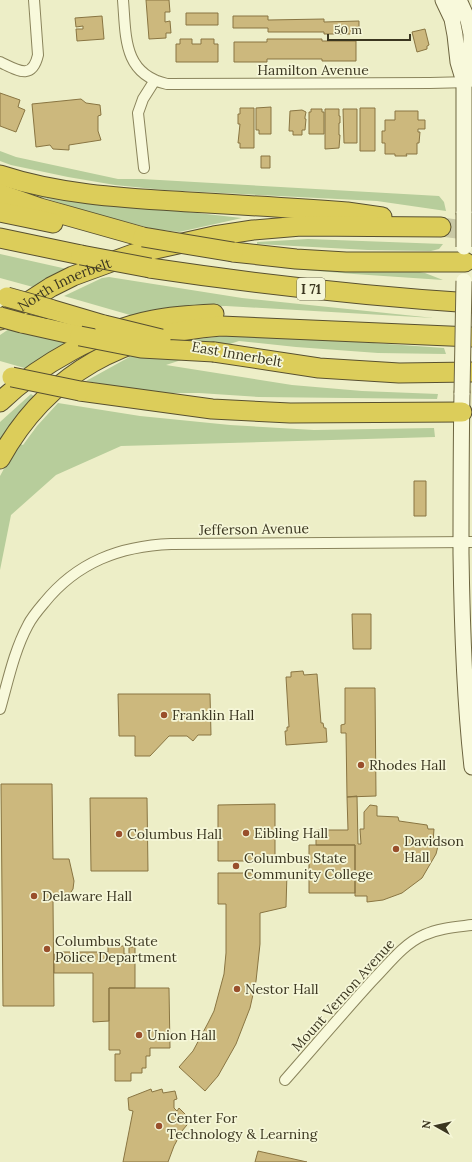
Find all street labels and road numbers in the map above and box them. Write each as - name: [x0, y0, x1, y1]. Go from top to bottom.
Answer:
- street label: Hamilton Avenue: [257, 61, 369, 79]
- street label: North Innerbelt: [14, 254, 114, 315]
- road number: I 71: [297, 278, 325, 300]
- street label: East Innerbelt: [190, 337, 284, 371]
- street label: Jefferson Avenue: [198, 519, 310, 539]
- street label: Mount Vernon Avenue: [288, 935, 399, 1055]

